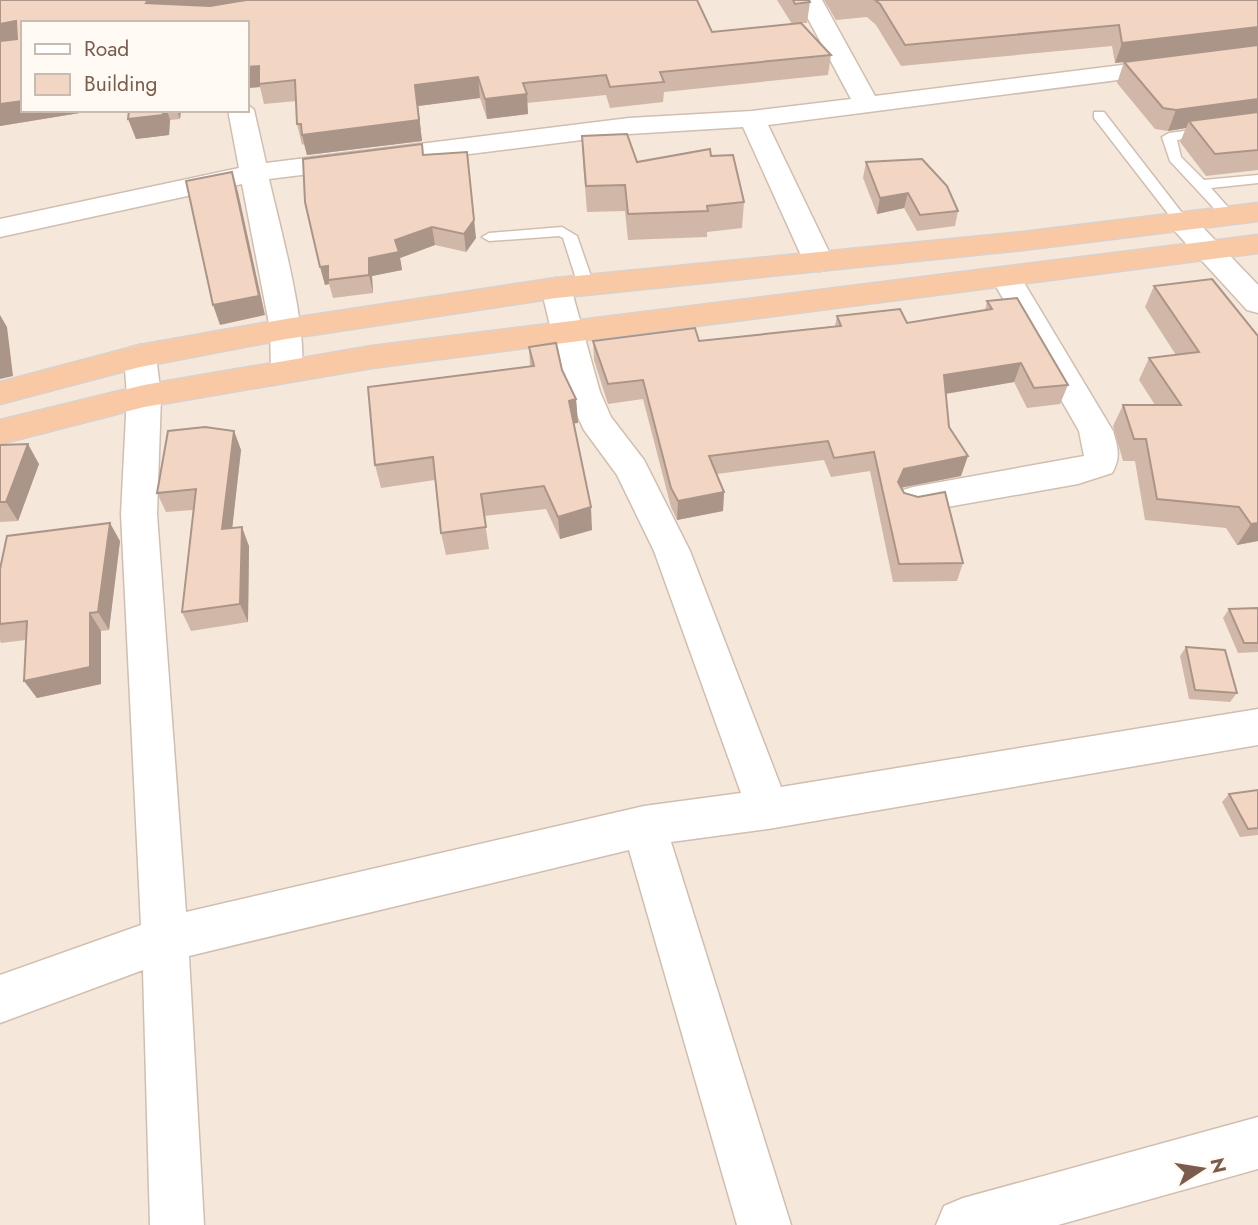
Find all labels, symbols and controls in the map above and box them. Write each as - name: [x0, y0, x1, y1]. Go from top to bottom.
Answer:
- legend: [21, 21, 248, 112]
- text: Road: [84, 34, 129, 64]
- text: Building: [84, 69, 157, 99]
- north arrow: [1167, 1134, 1237, 1204]
- text: N: [1203, 1155, 1233, 1176]

